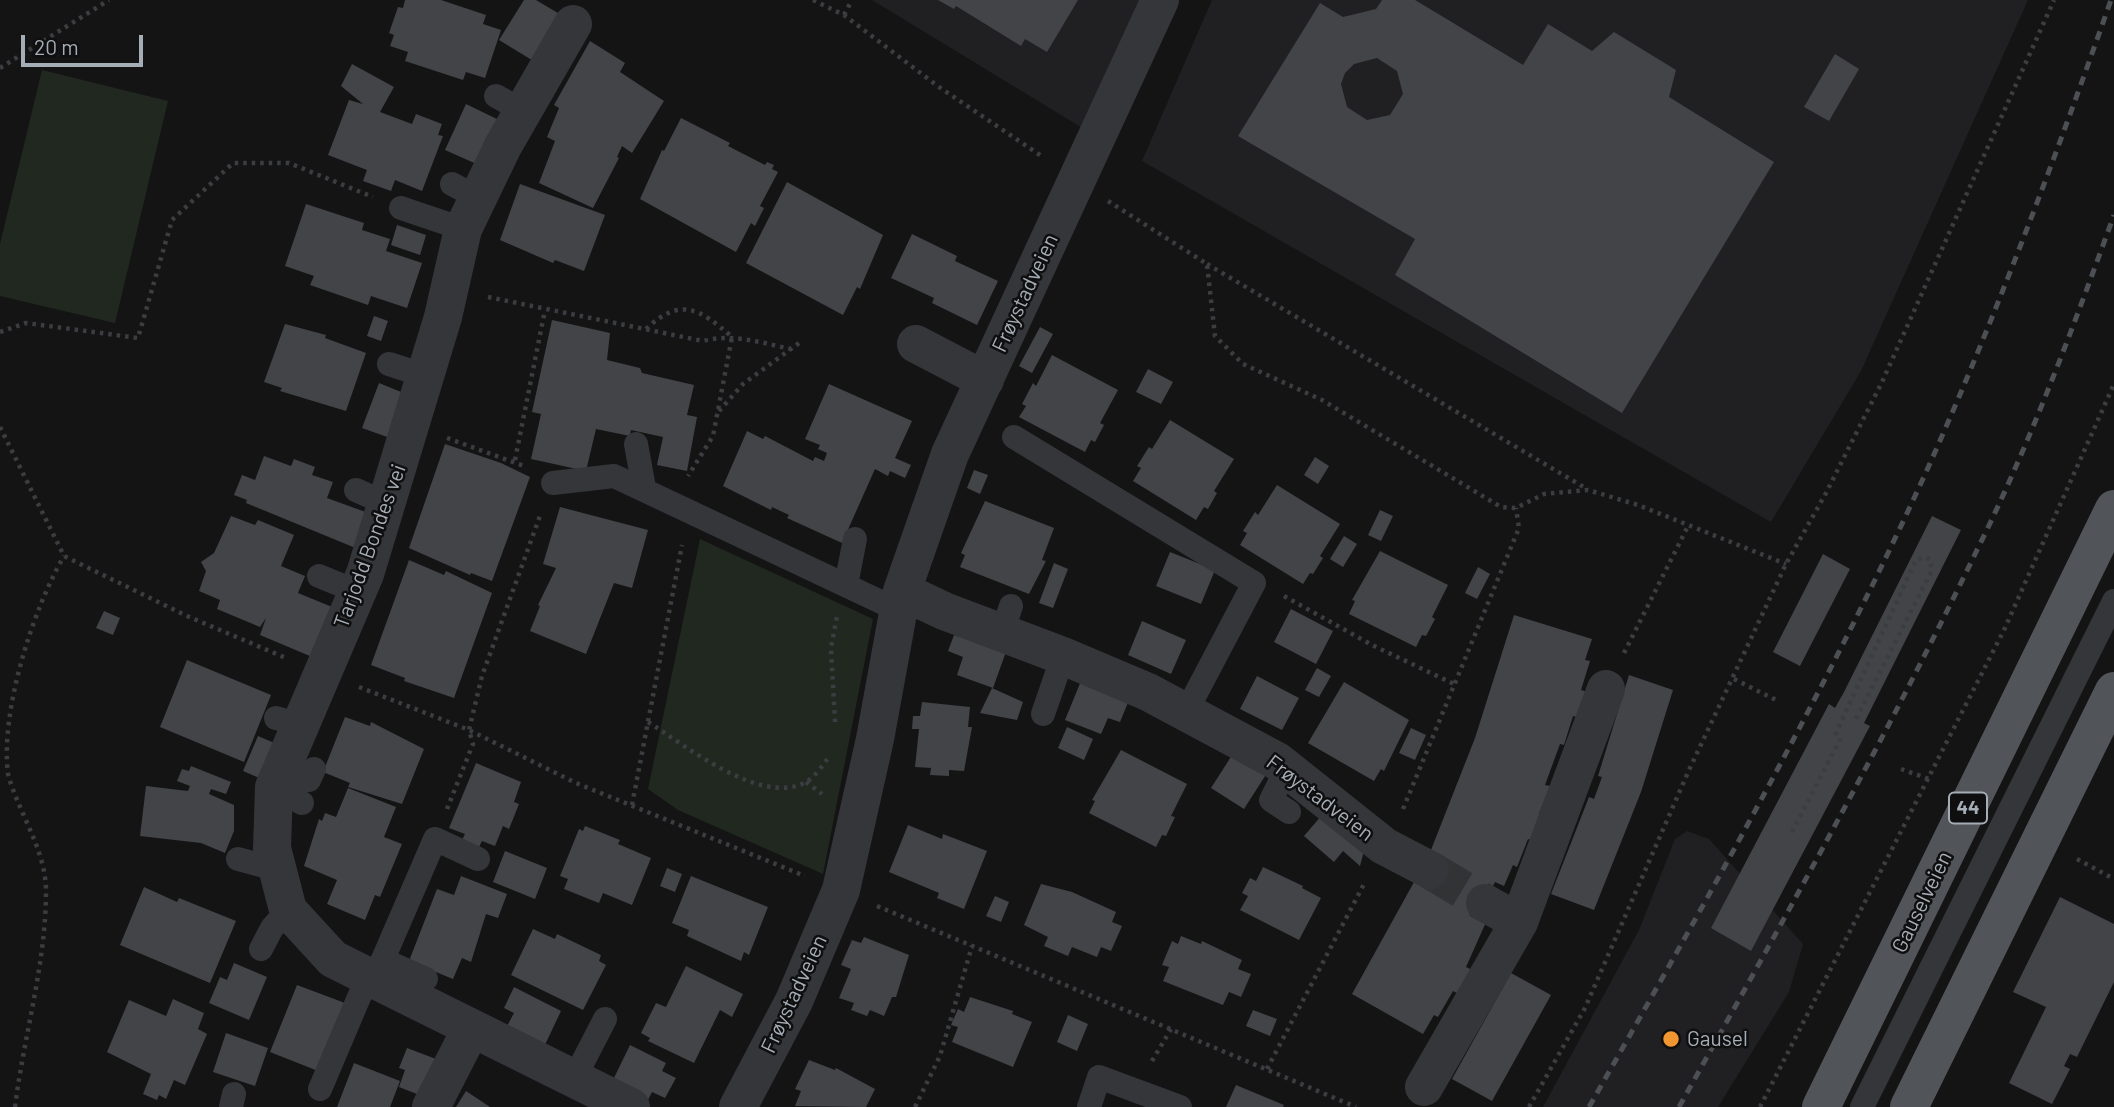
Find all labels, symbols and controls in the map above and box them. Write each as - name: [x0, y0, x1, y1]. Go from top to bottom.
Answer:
- scale bar: [24, 21, 147, 65]
- text: 20 m: [34, 34, 79, 59]
- street label: Frøystadveien: [987, 230, 1063, 356]
- street label: Tarjodd Bondes vei: [329, 461, 411, 631]
- street label: Frøystadveien: [1261, 750, 1379, 846]
- road number: 44: [1949, 792, 1987, 824]
- street label: Gauselveien: [1887, 847, 1957, 957]
- street label: Frøystadveien: [756, 931, 832, 1057]
- place label: Gausel: [1687, 1026, 1748, 1052]
- marker: Gausel: [1661, 1029, 1681, 1049]

